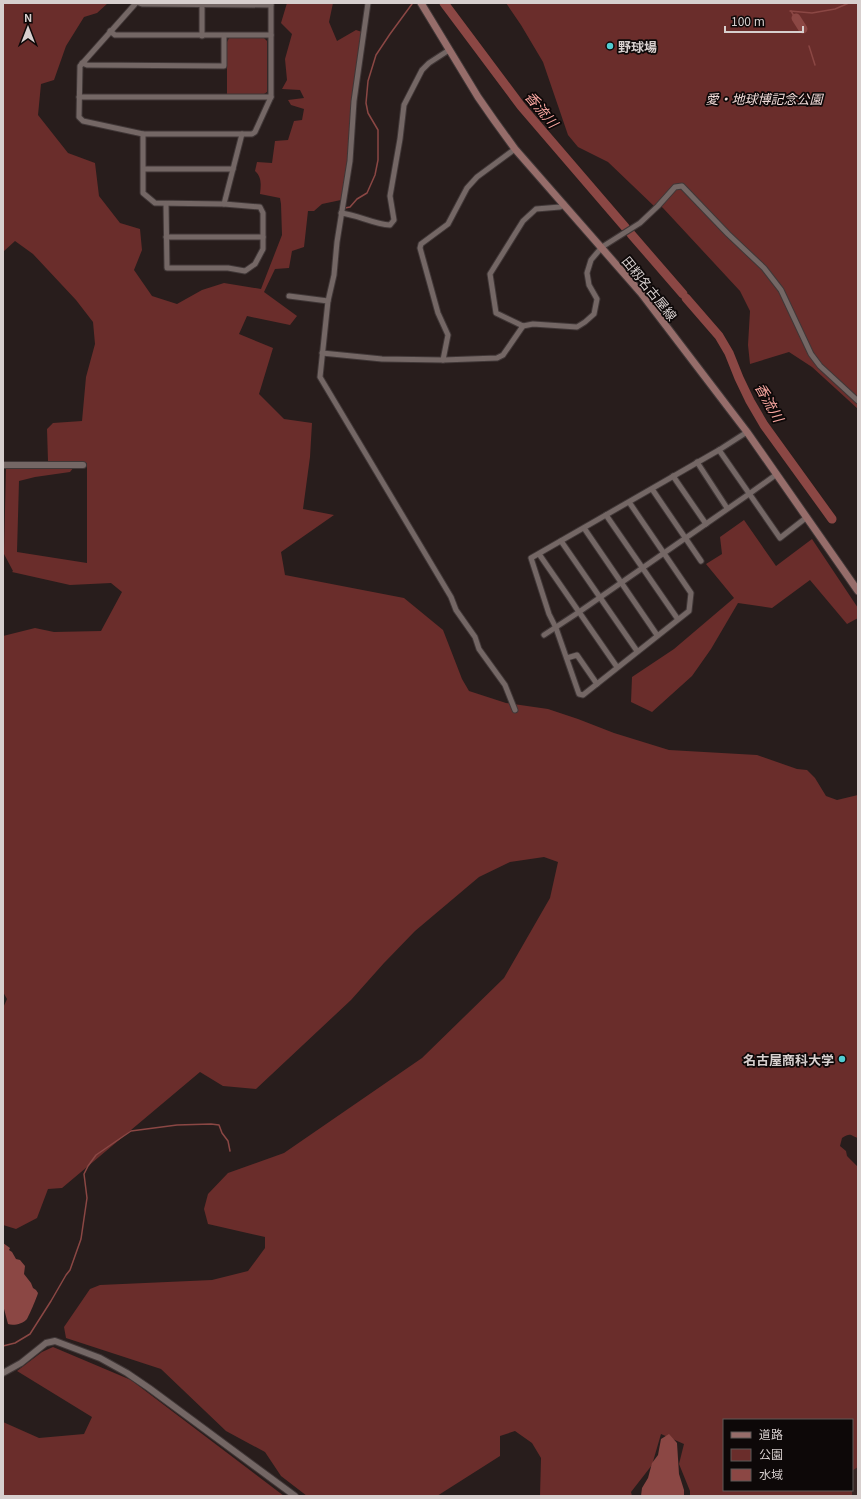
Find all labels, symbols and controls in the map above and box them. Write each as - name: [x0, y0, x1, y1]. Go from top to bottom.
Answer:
- north arrow: [8, 8, 48, 48]
- scale bar: [725, 8, 803, 34]
- text: N: [24, 9, 32, 25]
- text: 100 m: [731, 12, 765, 29]
- place label: 野球場: [618, 37, 657, 56]
- marker: 野球場: [605, 41, 615, 51]
- water label: 香流川: [521, 86, 564, 133]
- park label: 愛・地球博記念公園: [705, 89, 824, 108]
- street label: 田籾名古屋線: [618, 252, 682, 324]
- water label: 香流川: [751, 379, 790, 427]
- place label: 名古屋商科大学: [743, 1050, 834, 1069]
- marker: 名古屋商科大学: [837, 1054, 847, 1064]
- legend: [723, 1419, 853, 1491]
- text: 道路: [759, 1425, 783, 1442]
- text: 公園: [759, 1445, 783, 1462]
- text: 水域: [759, 1465, 783, 1482]

